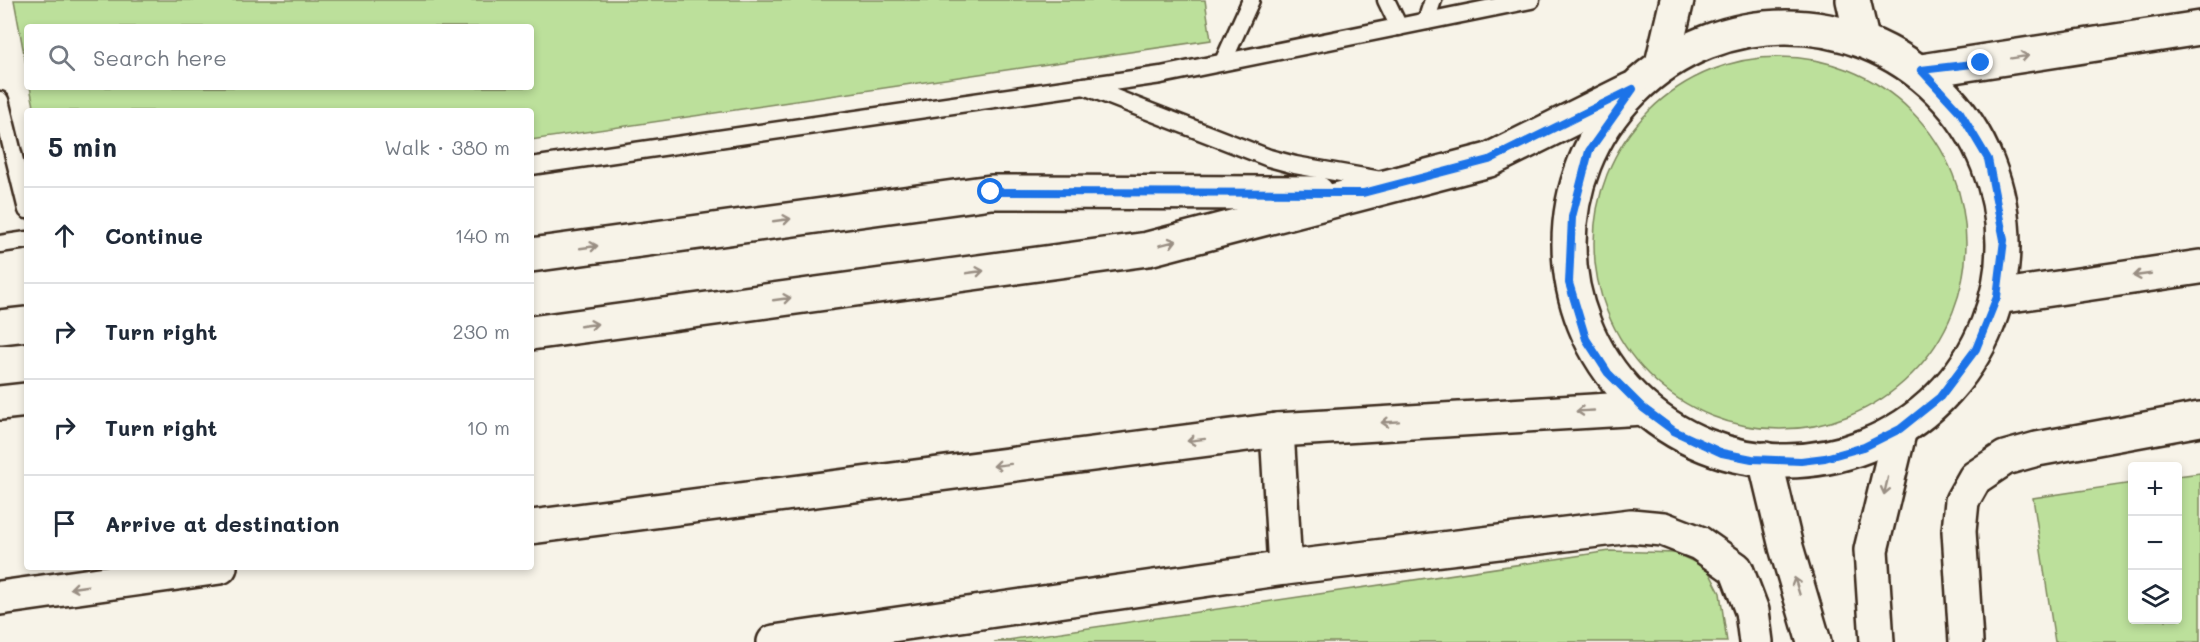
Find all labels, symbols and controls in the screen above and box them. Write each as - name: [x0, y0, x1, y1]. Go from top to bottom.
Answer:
- search box: [24, 24, 534, 90]
- icon: search: [45, 41, 78, 74]
- text: Search here: [93, 43, 227, 72]
- route end: [1967, 49, 1993, 75]
- one-way arrow: [2010, 51, 2030, 62]
- text: 5 min: [48, 130, 117, 164]
- text: Walk · 380 m: [384, 134, 510, 160]
- route start: [977, 178, 1003, 204]
- one-way arrow: [772, 215, 792, 226]
- icon: ahead: [48, 219, 81, 252]
- text: Continue: [105, 221, 203, 250]
- text: 140 m: [455, 222, 510, 248]
- one-way arrow: [1158, 237, 1177, 249]
- one-way arrow: [579, 241, 598, 252]
- one-way arrow: [965, 267, 985, 278]
- one-way arrow: [2133, 270, 2153, 281]
- one-way arrow: [772, 293, 792, 304]
- icon: right: [48, 315, 81, 348]
- text: Turn right: [105, 317, 217, 346]
- text: 230 m: [452, 318, 510, 344]
- one-way arrow: [579, 319, 598, 330]
- one-way arrow: [1575, 405, 1595, 416]
- icon: right: [48, 411, 81, 444]
- text: Turn right: [105, 413, 217, 442]
- text: 10 m: [466, 414, 510, 440]
- one-way arrow: [1380, 417, 1400, 428]
- one-way arrow: [1186, 435, 1206, 446]
- one-way arrow: [993, 460, 1013, 471]
- map controls: [2128, 462, 2182, 624]
- button: +: [2128, 462, 2182, 516]
- one-way arrow: [1880, 476, 1892, 495]
- icon: arrive: [48, 507, 81, 540]
- text: Arrive at destination: [105, 509, 340, 538]
- button: −: [2128, 516, 2182, 570]
- button: layers: [2128, 570, 2182, 624]
- one-way arrow: [1791, 577, 1802, 596]
- one-way arrow: [69, 581, 89, 592]

